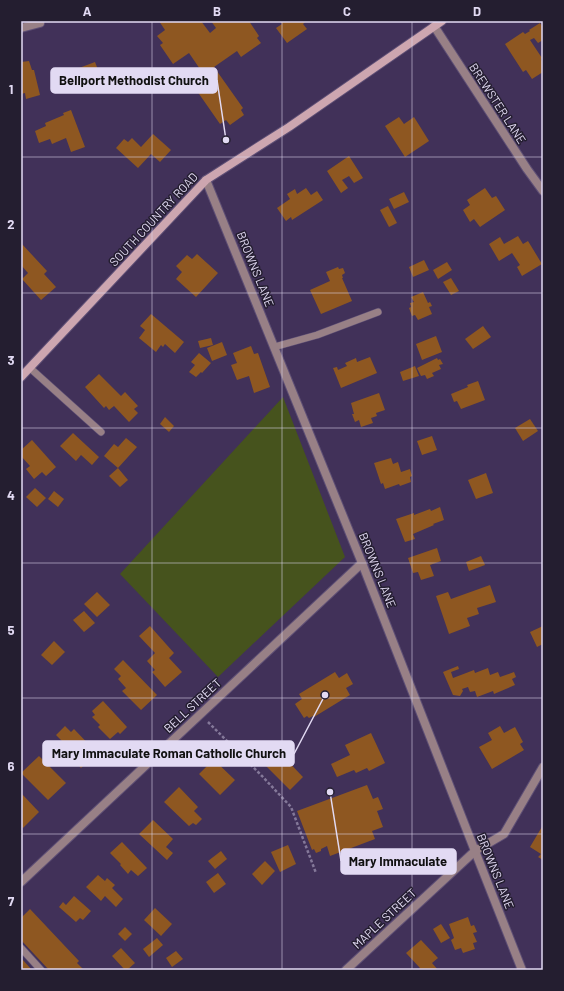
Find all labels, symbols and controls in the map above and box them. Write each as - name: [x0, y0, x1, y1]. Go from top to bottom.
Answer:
- text: A: [83, 3, 92, 19]
- text: B: [213, 3, 221, 19]
- text: C: [343, 3, 351, 19]
- text: D: [473, 3, 481, 19]
- street label: BREWSTER LANE: [467, 60, 529, 146]
- callout: Bellport Methodist Church: [51, 68, 217, 93]
- text: Bellport Methodist Church: [59, 72, 209, 88]
- text: 1: [9, 81, 13, 97]
- street label: SOUTH COUNTRY ROAD: [106, 169, 200, 269]
- text: 2: [7, 216, 15, 232]
- street label: BROWNS LANE: [235, 229, 277, 309]
- text: 3: [7, 352, 15, 368]
- text: 4: [7, 487, 15, 503]
- street label: BROWNS LANE: [357, 530, 399, 610]
- text: 5: [7, 622, 15, 638]
- street label: BELL STREET: [160, 675, 224, 735]
- callout: Mary Immaculate Roman Catholic Church: [43, 741, 294, 766]
- text: Mary Immaculate Roman Catholic Church: [52, 745, 286, 761]
- text: 6: [8, 758, 15, 774]
- street label: BROWNS LANE: [475, 831, 517, 911]
- callout: Mary Immaculate: [341, 849, 456, 874]
- text: Mary Immaculate: [349, 853, 447, 869]
- street label: MAPLE STREET: [349, 885, 419, 951]
- text: 7: [8, 893, 15, 909]

